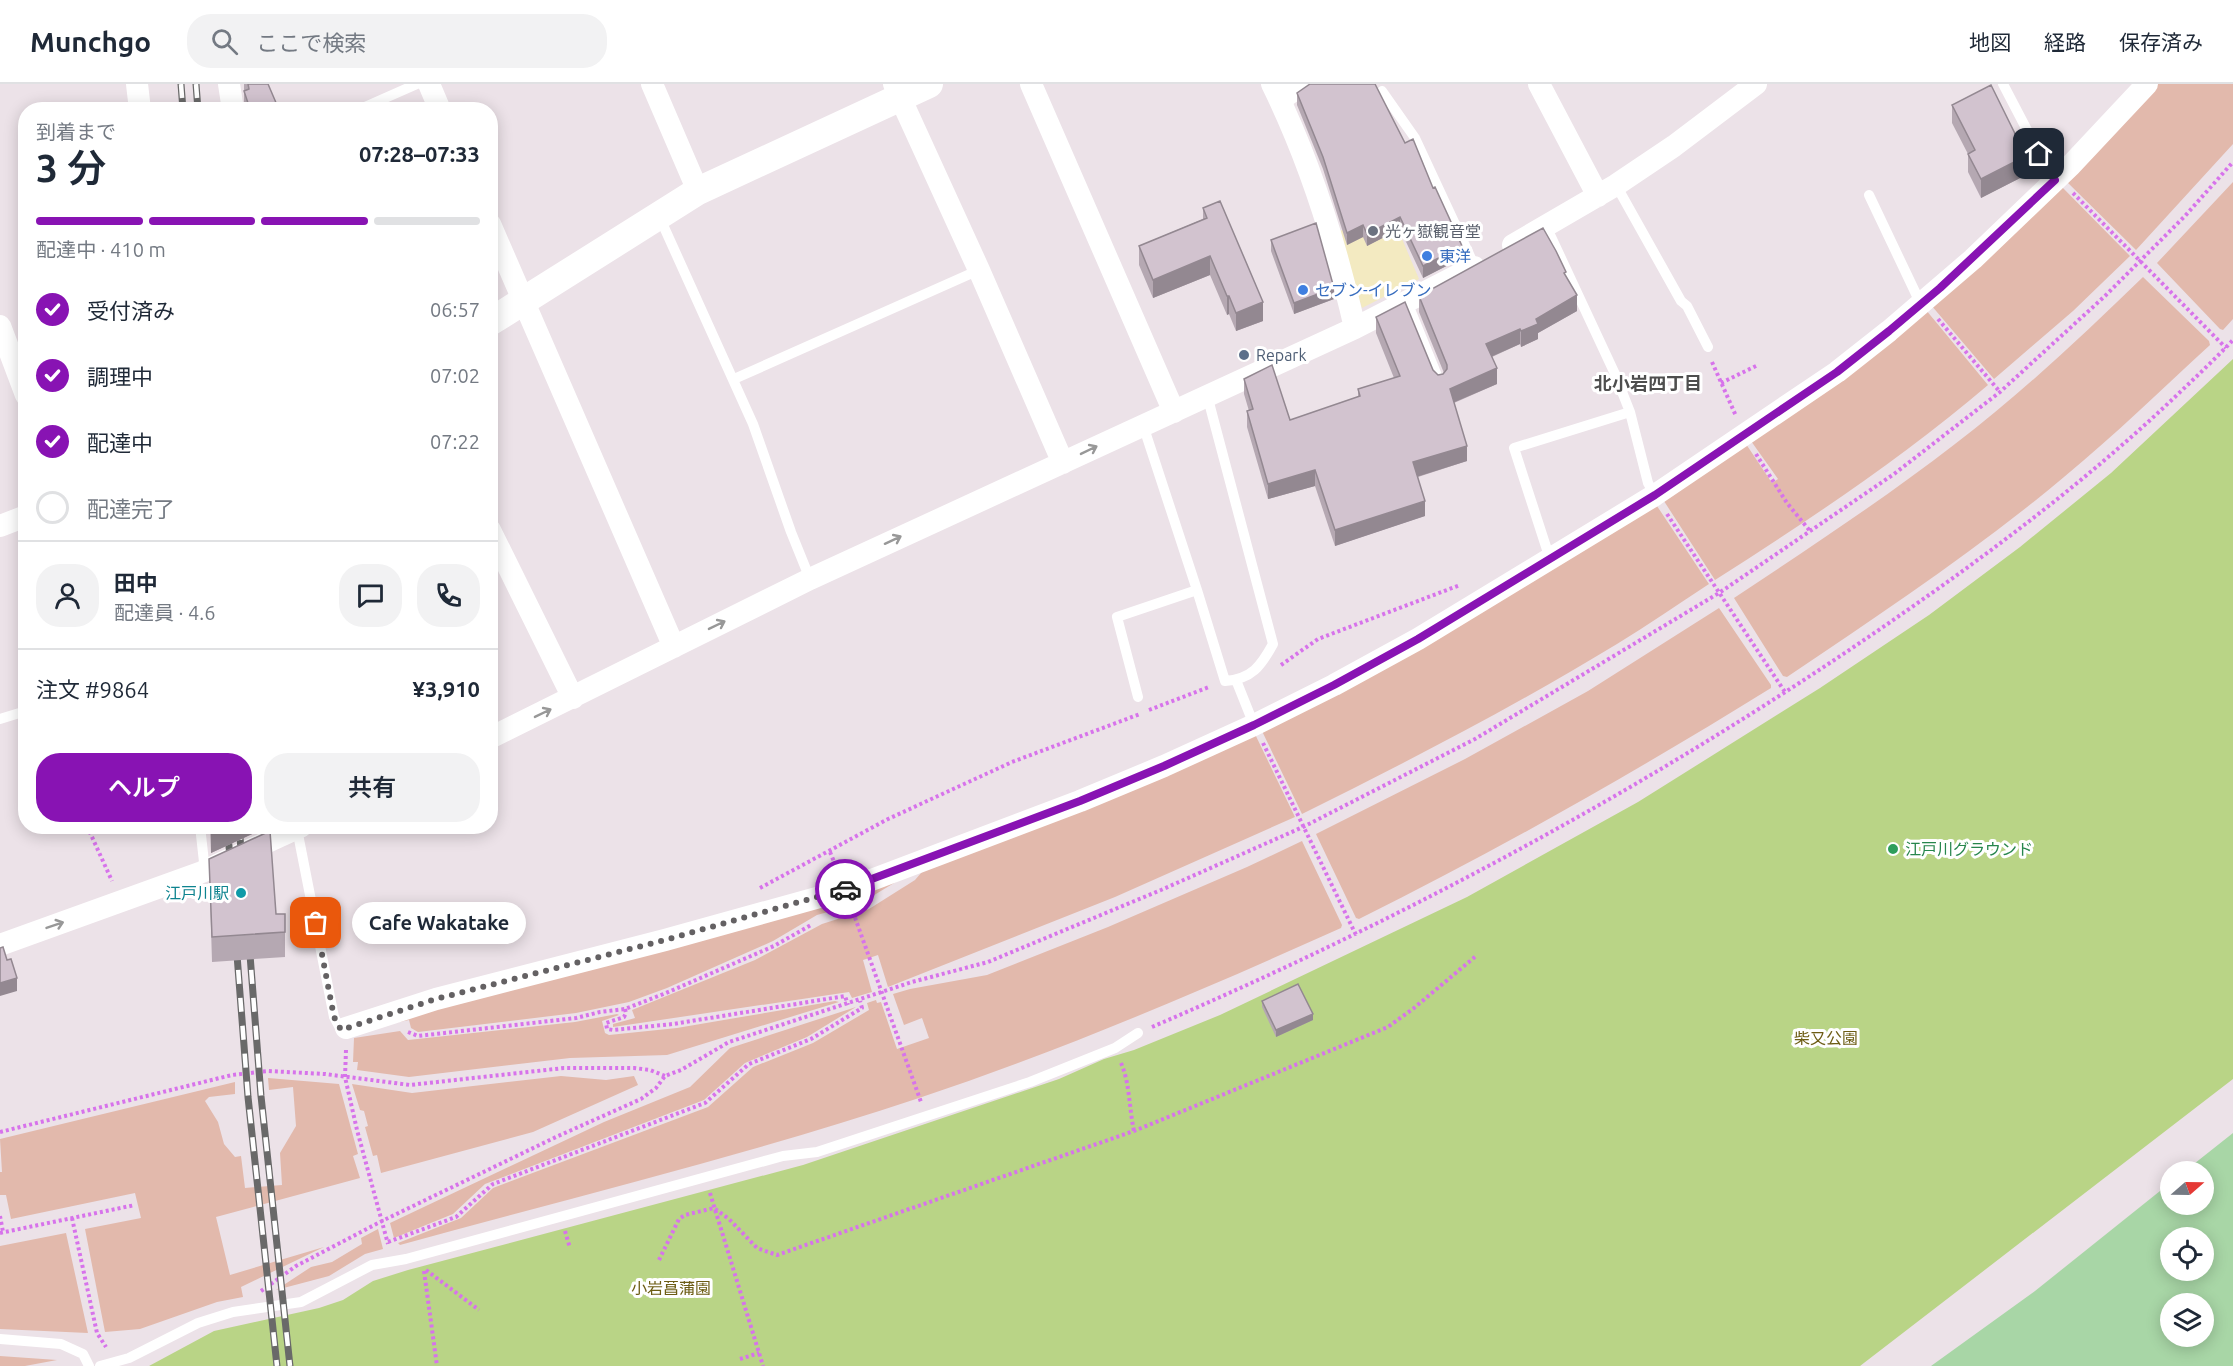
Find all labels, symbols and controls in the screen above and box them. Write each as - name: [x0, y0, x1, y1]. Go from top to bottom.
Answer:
- search box: [187, 14, 607, 68]
- icon: search: [208, 25, 241, 58]
- text: Munchgo: [30, 26, 151, 57]
- text: ここで検索: [256, 30, 366, 55]
- text: 地図: [1969, 30, 2011, 54]
- text: 経路: [2044, 30, 2086, 54]
- text: 保存済み: [2119, 30, 2203, 54]
- text: 到着まで: [36, 120, 116, 143]
- pin: [2013, 128, 2064, 179]
- icon: home: [2022, 137, 2055, 170]
- text: 07:28–07:33: [359, 141, 480, 166]
- text: 3 分: [36, 146, 106, 189]
- place label: 光ヶ嶽観音堂: [1385, 222, 1481, 240]
- marker: 光ヶ嶽観音堂: [1366, 224, 1380, 238]
- text: 配達中 · 410 m: [36, 238, 166, 261]
- place label: 東洋: [1439, 247, 1471, 265]
- marker: 東洋: [1420, 249, 1434, 263]
- place label: セブン-イレブン: [1315, 281, 1432, 299]
- marker: セブン-イレブン: [1296, 283, 1310, 297]
- icon: check: [36, 293, 69, 326]
- text: 受付済み: [87, 298, 175, 323]
- text: 06:57: [430, 298, 480, 321]
- place label: Repark: [1256, 346, 1307, 364]
- marker: Repark: [1237, 348, 1251, 362]
- icon: check: [36, 359, 69, 392]
- text: 調理中: [87, 364, 153, 389]
- text: 07:02: [430, 364, 480, 387]
- district label: 北小岩四丁目: [1594, 373, 1702, 393]
- icon: check: [36, 425, 69, 458]
- text: 配達中: [87, 430, 153, 455]
- text: 07:22: [430, 430, 480, 453]
- one-way arrow: [1080, 444, 1098, 456]
- text: 配達完了: [87, 496, 175, 521]
- one-way arrow: [884, 534, 902, 545]
- button: person: [36, 564, 99, 627]
- button: chat: [339, 564, 402, 627]
- button: phone: [417, 564, 480, 627]
- text: 田中: [114, 570, 158, 595]
- text: 配達員 · 4.6: [114, 601, 216, 624]
- one-way arrow: [708, 619, 726, 630]
- text: ¥3,910: [413, 676, 480, 701]
- text: 注文 #9864: [36, 677, 149, 702]
- one-way arrow: [534, 706, 552, 718]
- button: ヘルプ: [36, 753, 252, 822]
- button: 共有: [264, 753, 480, 822]
- place label: 江戸川グラウンド: [1905, 840, 2033, 858]
- marker: 江戸川グラウンド: [1886, 842, 1900, 856]
- courier: [815, 859, 875, 919]
- icon: car: [829, 873, 862, 906]
- place label: 江戸川駅: [165, 884, 229, 902]
- marker: 江戸川駅: [234, 886, 248, 900]
- pin: [290, 897, 341, 948]
- callout: Cafe Wakatake: [352, 902, 526, 944]
- icon: bag: [299, 906, 332, 939]
- text: Cafe Wakatake: [369, 911, 509, 934]
- one-way arrow: [45, 919, 64, 930]
- park label: 柴又公園: [1794, 1029, 1858, 1047]
- north arrow: [2160, 1161, 2214, 1215]
- map controls: [2160, 1161, 2214, 1347]
- button: locate: [2160, 1227, 2214, 1281]
- park label: 小岩菖蒲園: [631, 1279, 711, 1297]
- button: layers: [2160, 1293, 2214, 1347]

